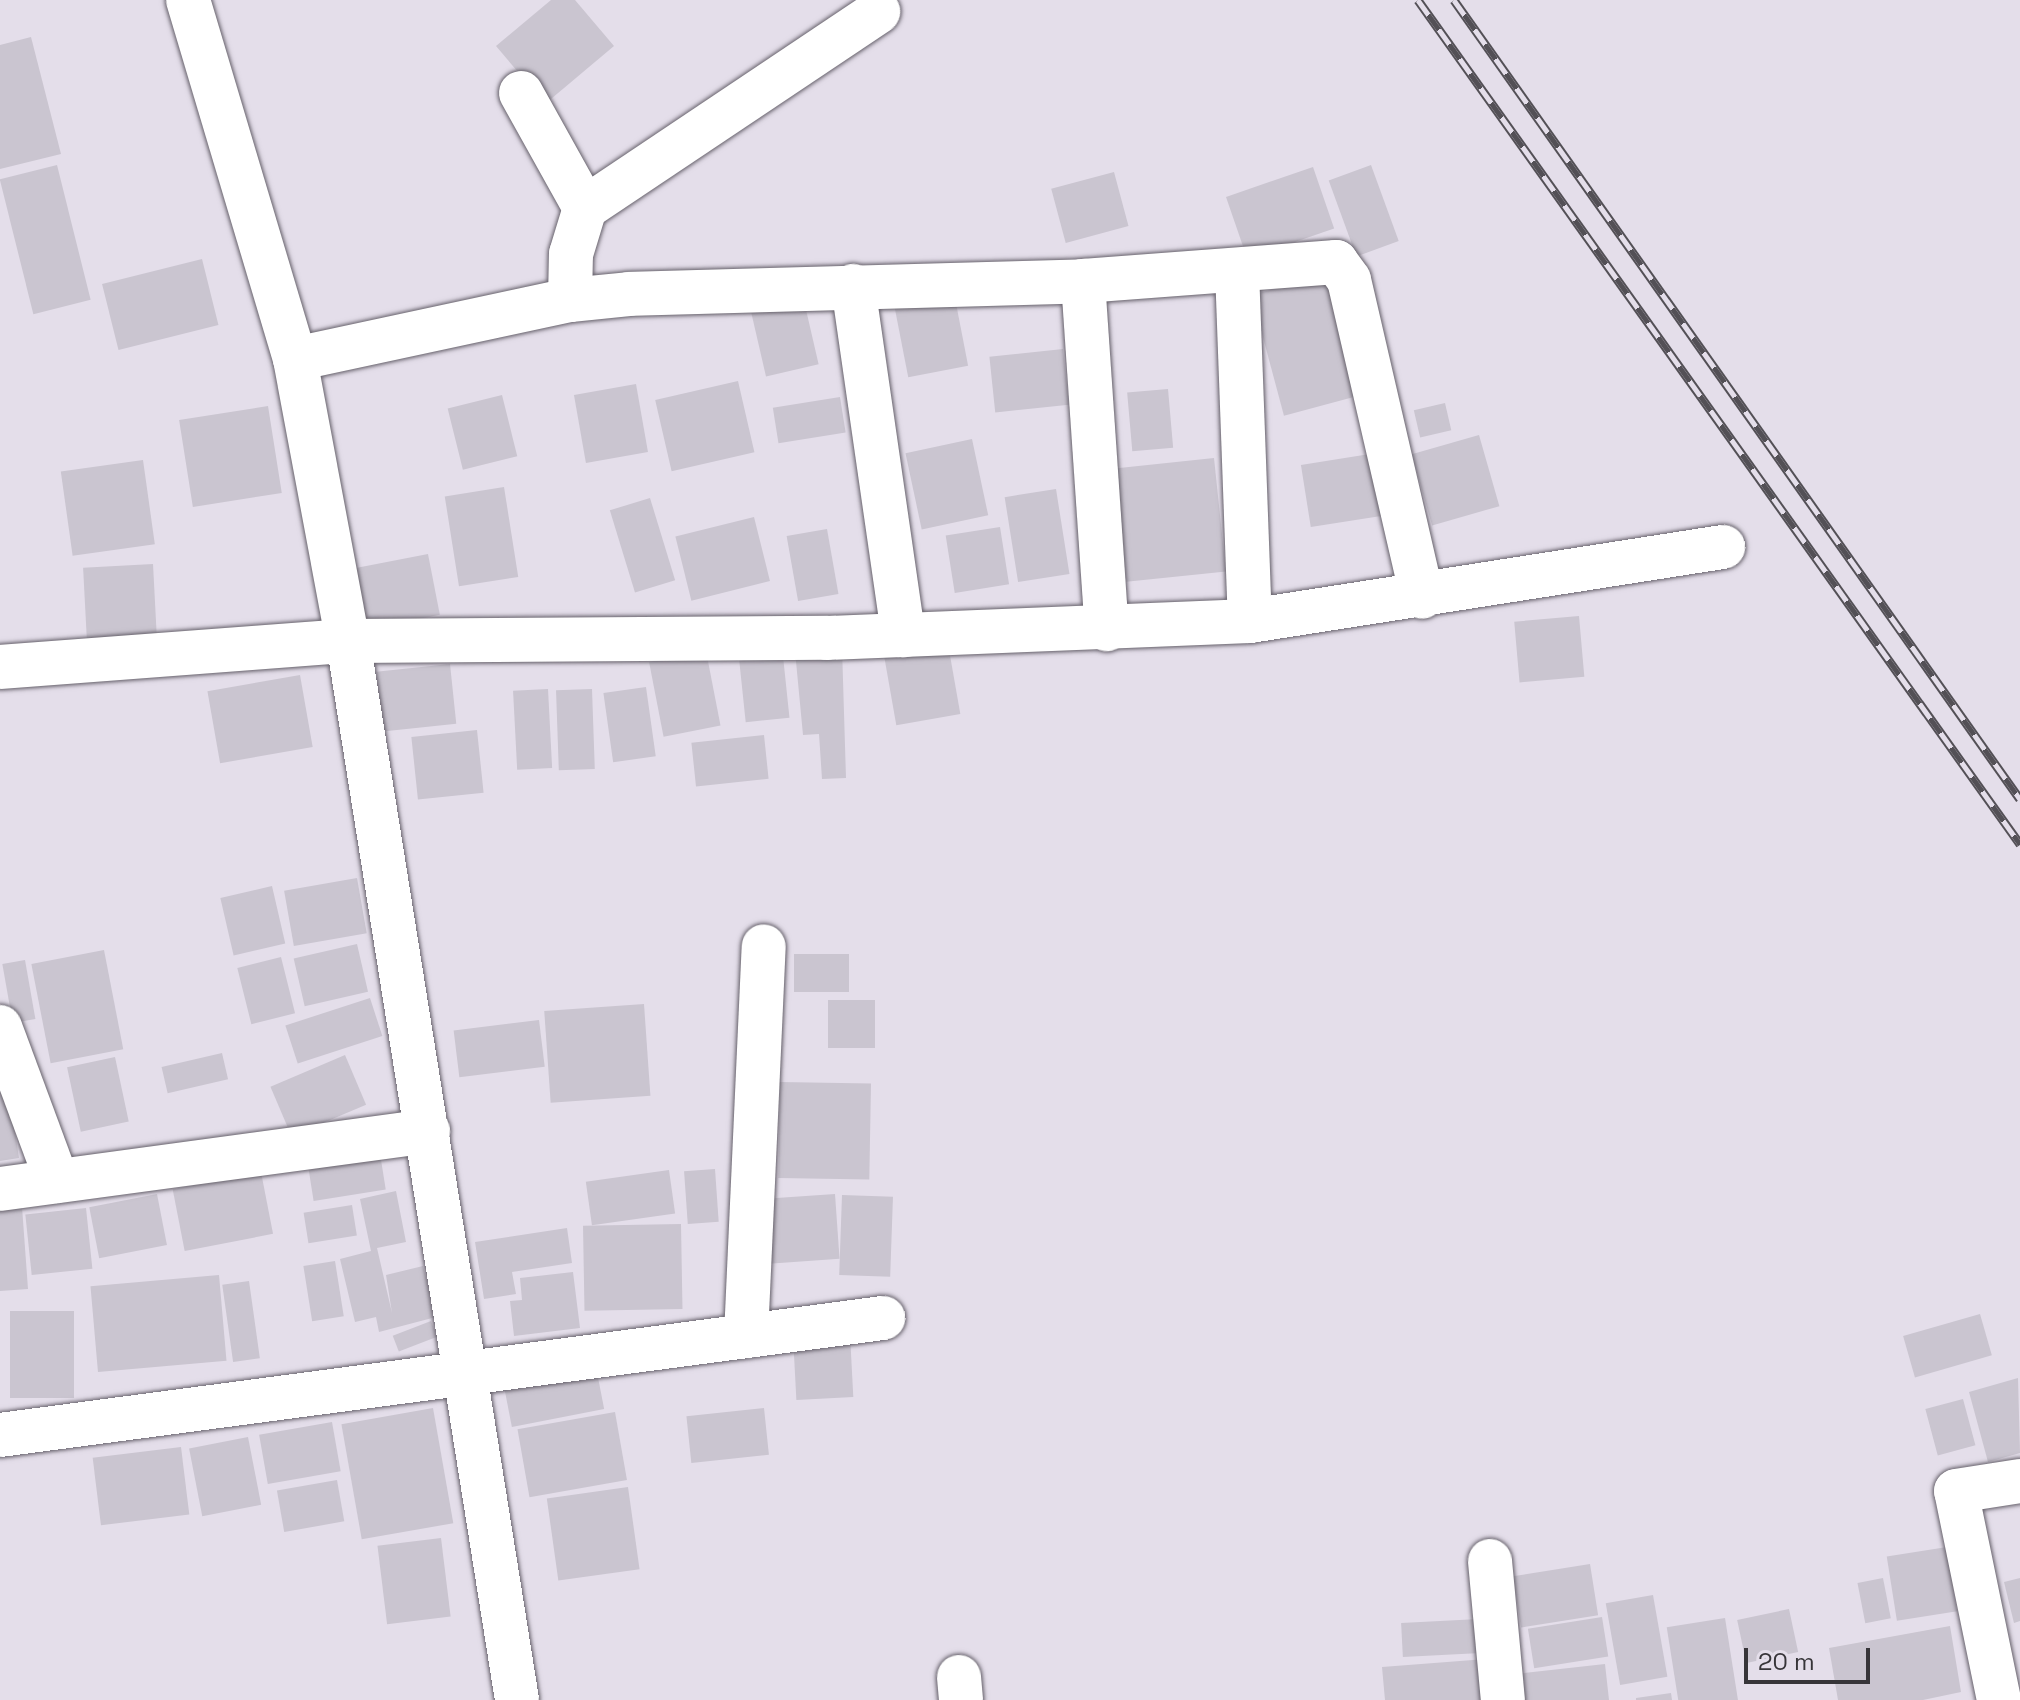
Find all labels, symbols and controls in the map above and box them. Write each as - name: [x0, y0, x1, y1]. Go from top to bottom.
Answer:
- scale bar: [1748, 1632, 1874, 1682]
- text: 20 m: [1758, 1646, 1815, 1677]

